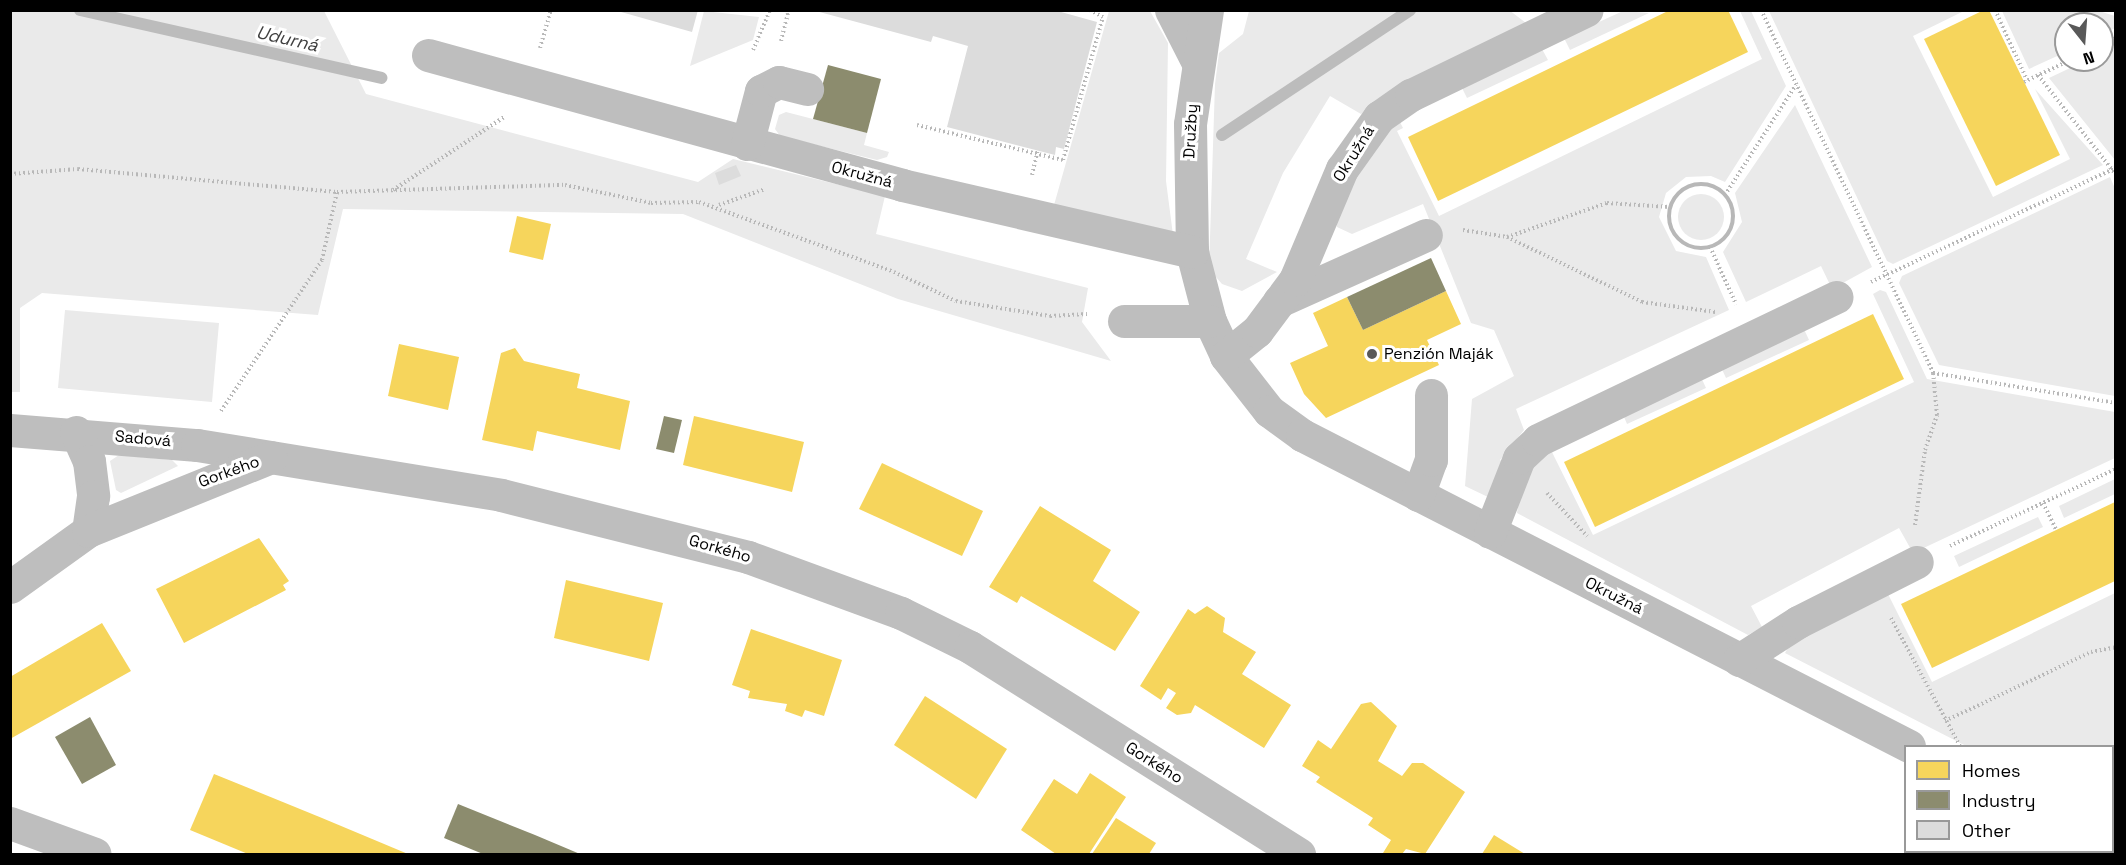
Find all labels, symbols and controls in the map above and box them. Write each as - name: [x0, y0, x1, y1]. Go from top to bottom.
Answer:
- north arrow: [2054, 12, 2114, 72]
- water label: Udurná: [254, 21, 320, 57]
- text: N: [2081, 46, 2097, 69]
- street label: Družby: [1180, 103, 1202, 159]
- street label: Okružná: [1329, 122, 1379, 186]
- street label: Okružná: [829, 158, 895, 192]
- place label: Penzión Maják: [1384, 344, 1493, 364]
- marker: Penzión Maják: [1365, 347, 1379, 361]
- street label: Sadová: [114, 427, 172, 451]
- street label: Gorkého: [196, 452, 262, 492]
- street label: Gorkého: [687, 531, 753, 567]
- street label: Okružná: [1582, 573, 1646, 619]
- street label: Gorkého: [1122, 738, 1186, 788]
- legend: [1904, 745, 2114, 853]
- text: Homes: [1962, 759, 2021, 782]
- text: Industry: [1962, 789, 2035, 812]
- text: Other: [1962, 819, 2011, 842]

